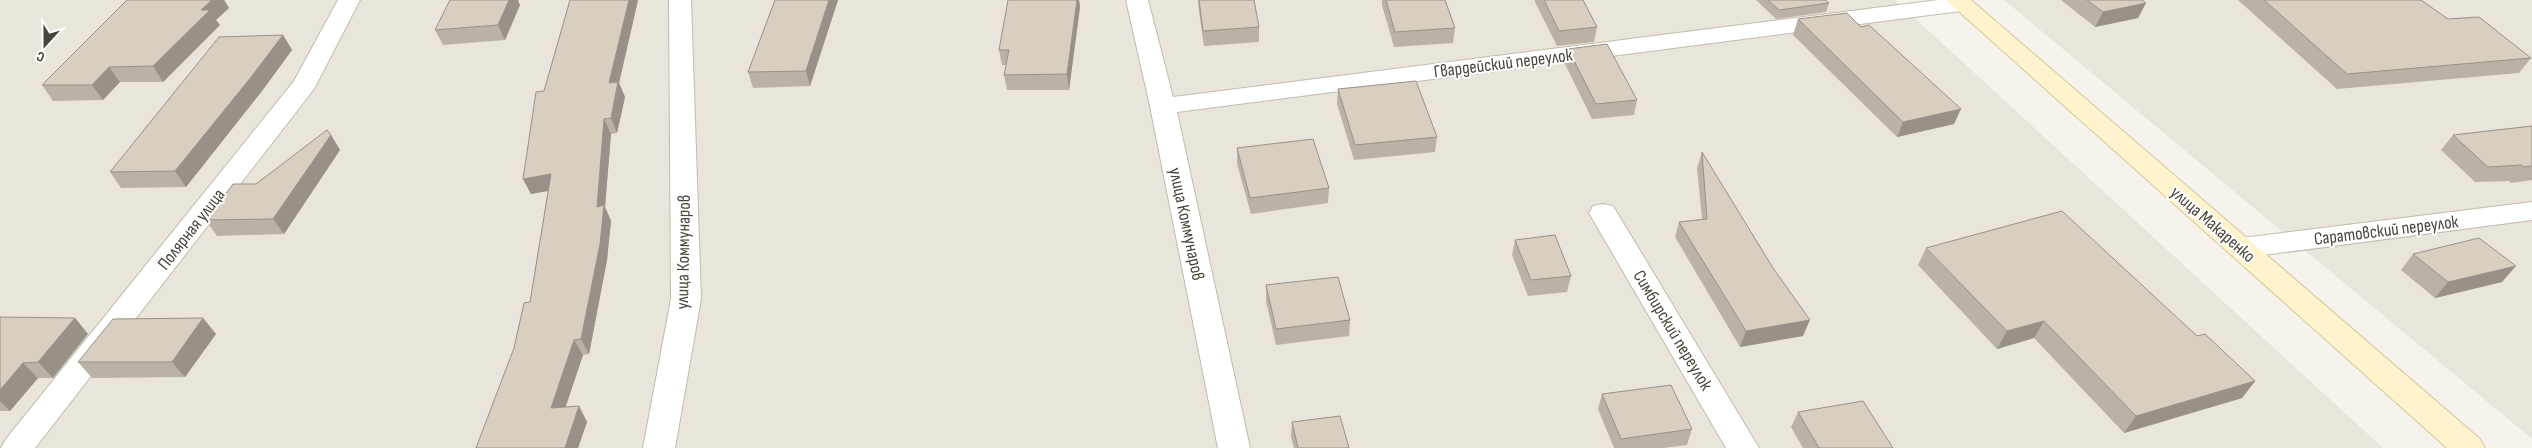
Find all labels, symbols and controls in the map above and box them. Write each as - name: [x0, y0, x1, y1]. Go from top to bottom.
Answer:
- north arrow: [20, 20, 70, 70]
- street label: Гвардейский переулок: [1432, 45, 1574, 82]
- text: С: [34, 47, 47, 66]
- street label: улица Коммунаров: [1164, 166, 1209, 282]
- street label: улица Макаренко: [2166, 182, 2259, 267]
- street label: Полярная улица: [153, 185, 230, 274]
- street label: улица Коммунаров: [672, 194, 695, 310]
- street label: Саратовский переулок: [2313, 211, 2460, 250]
- street label: Симбирский переулок: [1628, 266, 1717, 394]

